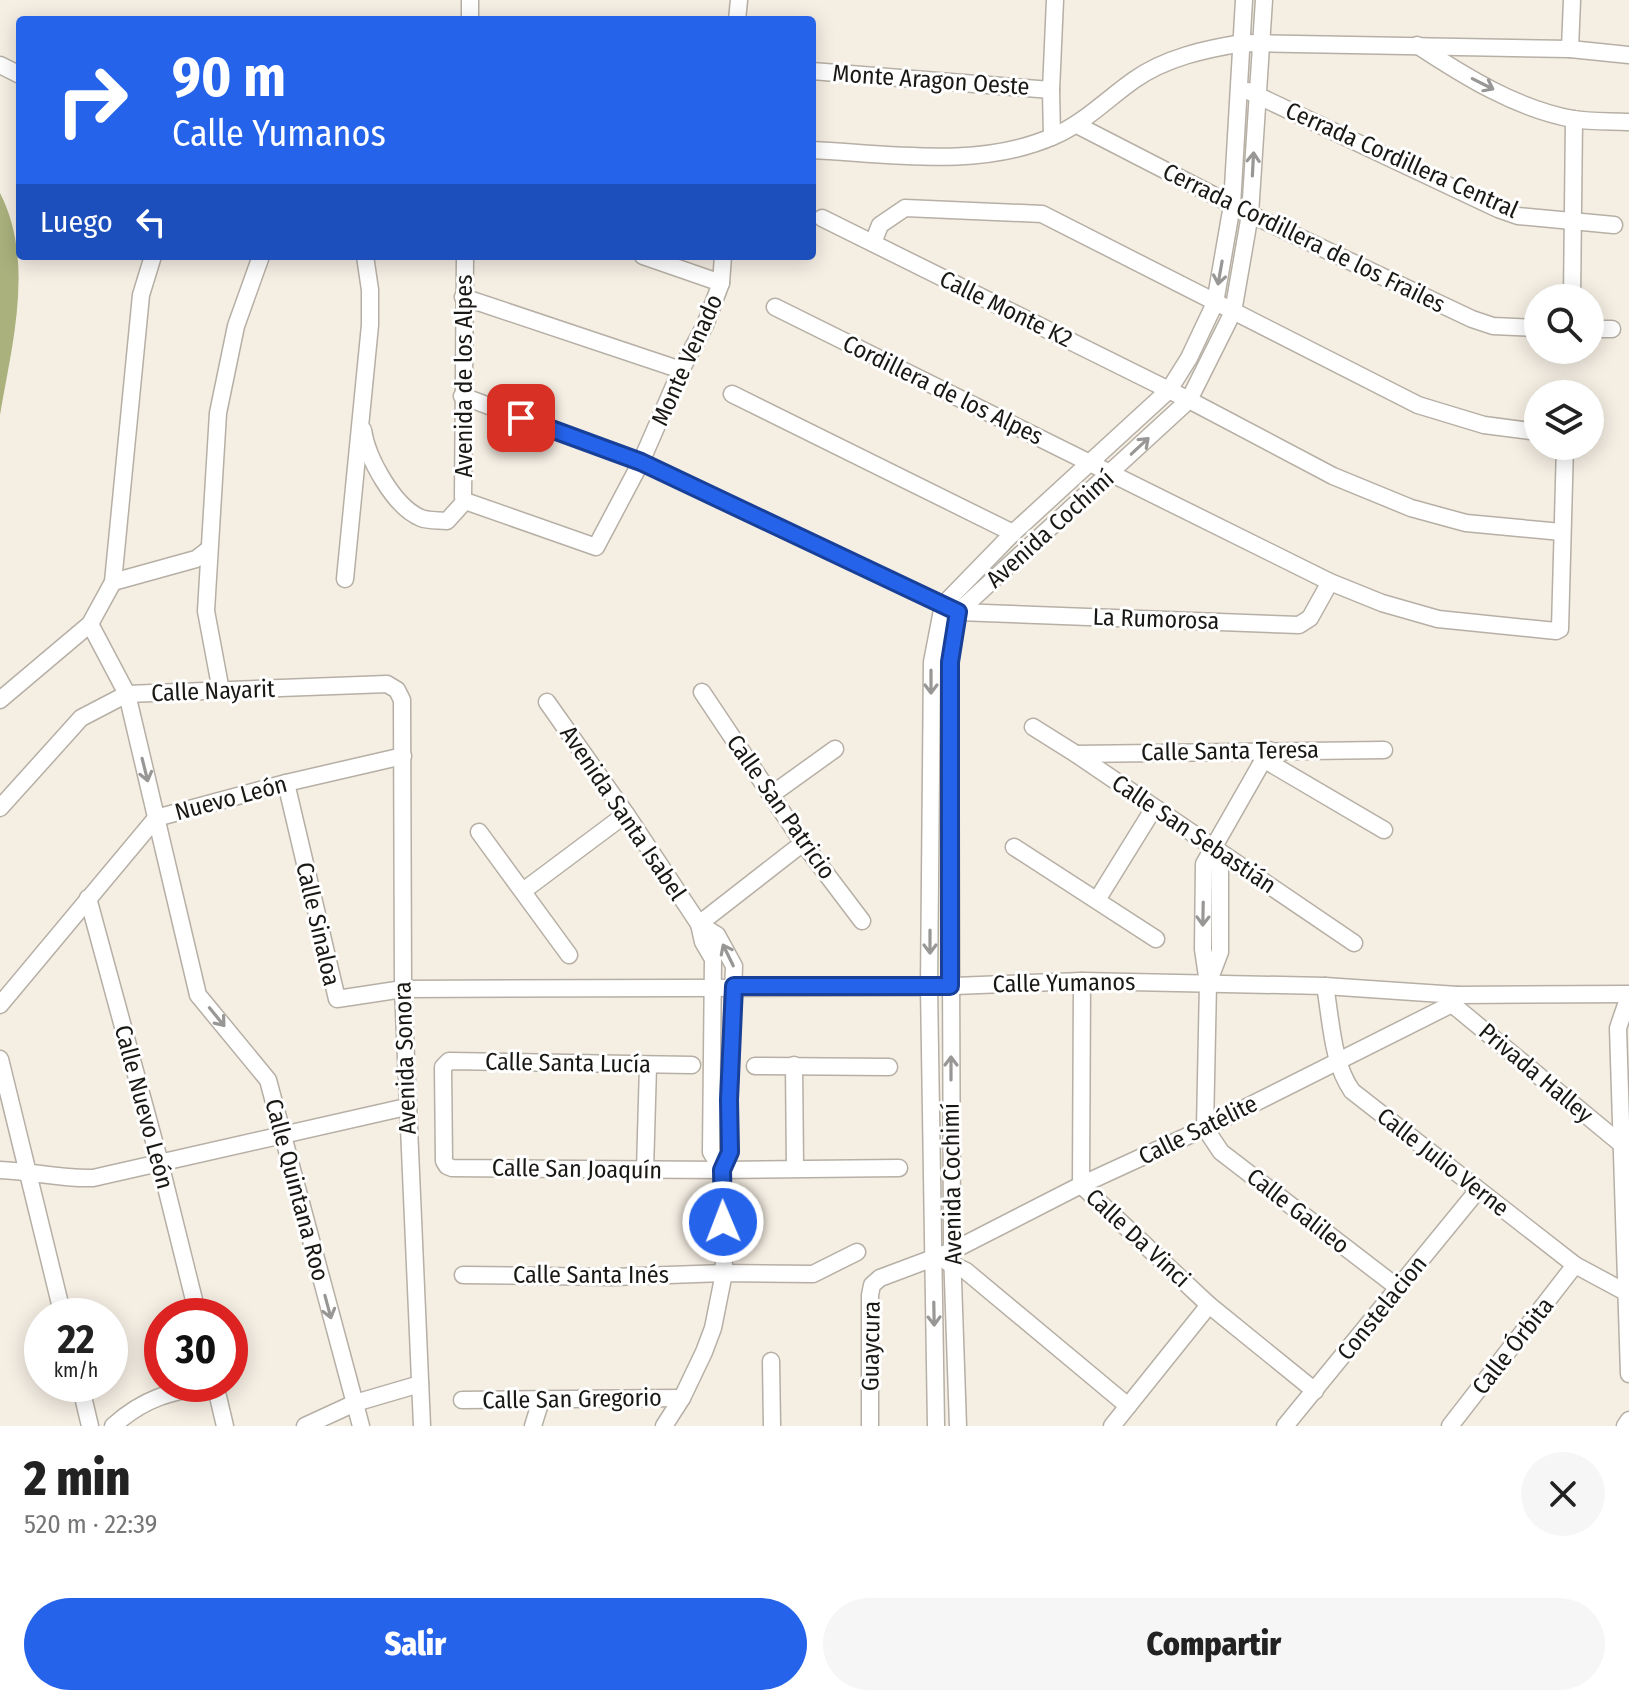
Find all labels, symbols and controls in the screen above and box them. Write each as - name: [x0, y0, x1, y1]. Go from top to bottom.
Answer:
- text: 90 m: [172, 44, 286, 111]
- icon: right: [40, 48, 144, 152]
- street label: Monte Aragon Oeste: [832, 59, 1030, 101]
- one-way arrow: [1471, 76, 1494, 92]
- street label: Cerrada Cordillera Central: [1281, 96, 1523, 224]
- text: Calle Yumanos: [172, 112, 386, 156]
- one-way arrow: [1246, 151, 1261, 178]
- street label: Cerrada Cordillera de los Frailes: [1158, 157, 1450, 319]
- icon: left: [129, 200, 173, 244]
- text: Luego: [40, 204, 113, 240]
- one-way arrow: [1212, 259, 1227, 285]
- street label: Calle Monte K2: [935, 265, 1077, 353]
- street label: Avenida de los Alpes: [450, 275, 478, 477]
- map controls: [1524, 284, 1604, 460]
- button: search: [1524, 284, 1604, 364]
- street label: Monte Venado: [646, 290, 728, 430]
- street label: Cordillera de los Alpes: [838, 329, 1048, 451]
- button: layers: [1524, 380, 1604, 460]
- pin: [487, 384, 555, 452]
- icon: arrive: [499, 396, 543, 440]
- one-way arrow: [1129, 438, 1149, 456]
- street label: Avenida Cochimí: [980, 464, 1120, 594]
- street label: La Rumorosa: [1092, 603, 1220, 635]
- one-way arrow: [924, 668, 939, 695]
- street label: Calle Nayarit: [151, 675, 276, 707]
- street label: Avenida Santa Isabel: [554, 720, 692, 906]
- street label: Calle San Patricio: [721, 729, 841, 885]
- street label: Calle Santa Teresa: [1141, 735, 1319, 767]
- one-way arrow: [138, 757, 153, 783]
- street label: Calle San Sebastián: [1107, 769, 1281, 899]
- street label: Nuevo León: [172, 770, 290, 826]
- street label: Calle Sinaloa: [290, 859, 346, 989]
- one-way arrow: [1196, 900, 1211, 927]
- one-way arrow: [922, 928, 938, 955]
- one-way arrow: [720, 944, 735, 968]
- street label: Calle Yumanos: [992, 968, 1136, 998]
- street label: Avenida Sonora: [388, 981, 422, 1135]
- one-way arrow: [208, 1006, 225, 1027]
- street label: Privada Halley: [1473, 1017, 1599, 1129]
- street label: Calle Nuevo León: [109, 1022, 179, 1192]
- street label: Calle Santa Lucía: [485, 1048, 651, 1078]
- one-way arrow: [943, 1055, 959, 1082]
- street label: Calle Satélite: [1134, 1089, 1262, 1171]
- street label: Calle Quintana Roo: [259, 1096, 335, 1284]
- street label: Calle Julio Verne: [1371, 1102, 1515, 1222]
- street label: Avenida Cochimí: [937, 1103, 967, 1265]
- street label: Calle San Joaquín: [492, 1154, 662, 1184]
- street label: Calle Galileo: [1241, 1162, 1355, 1260]
- position arrow: [681, 1180, 765, 1264]
- street label: Calle Da Vinci: [1080, 1183, 1196, 1293]
- street label: Constelacion: [1331, 1250, 1433, 1366]
- street label: Calle Santa Inés: [513, 1261, 669, 1289]
- street label: Calle Órbita: [1466, 1292, 1560, 1400]
- one-way arrow: [321, 1294, 336, 1320]
- speed limit sign: 30: [144, 1298, 248, 1402]
- one-way arrow: [927, 1300, 942, 1327]
- street label: Guaycura: [856, 1301, 886, 1391]
- text: 22: [57, 1316, 95, 1364]
- text: km/h: [54, 1358, 98, 1382]
- street label: Calle San Gregorio: [482, 1383, 662, 1415]
- text: 2 min: [24, 1450, 130, 1508]
- button: close: [1521, 1452, 1605, 1536]
- text: 520 m · 22:39: [24, 1509, 157, 1540]
- button: Salir: [24, 1598, 807, 1690]
- button: Compartir: [823, 1598, 1605, 1690]

